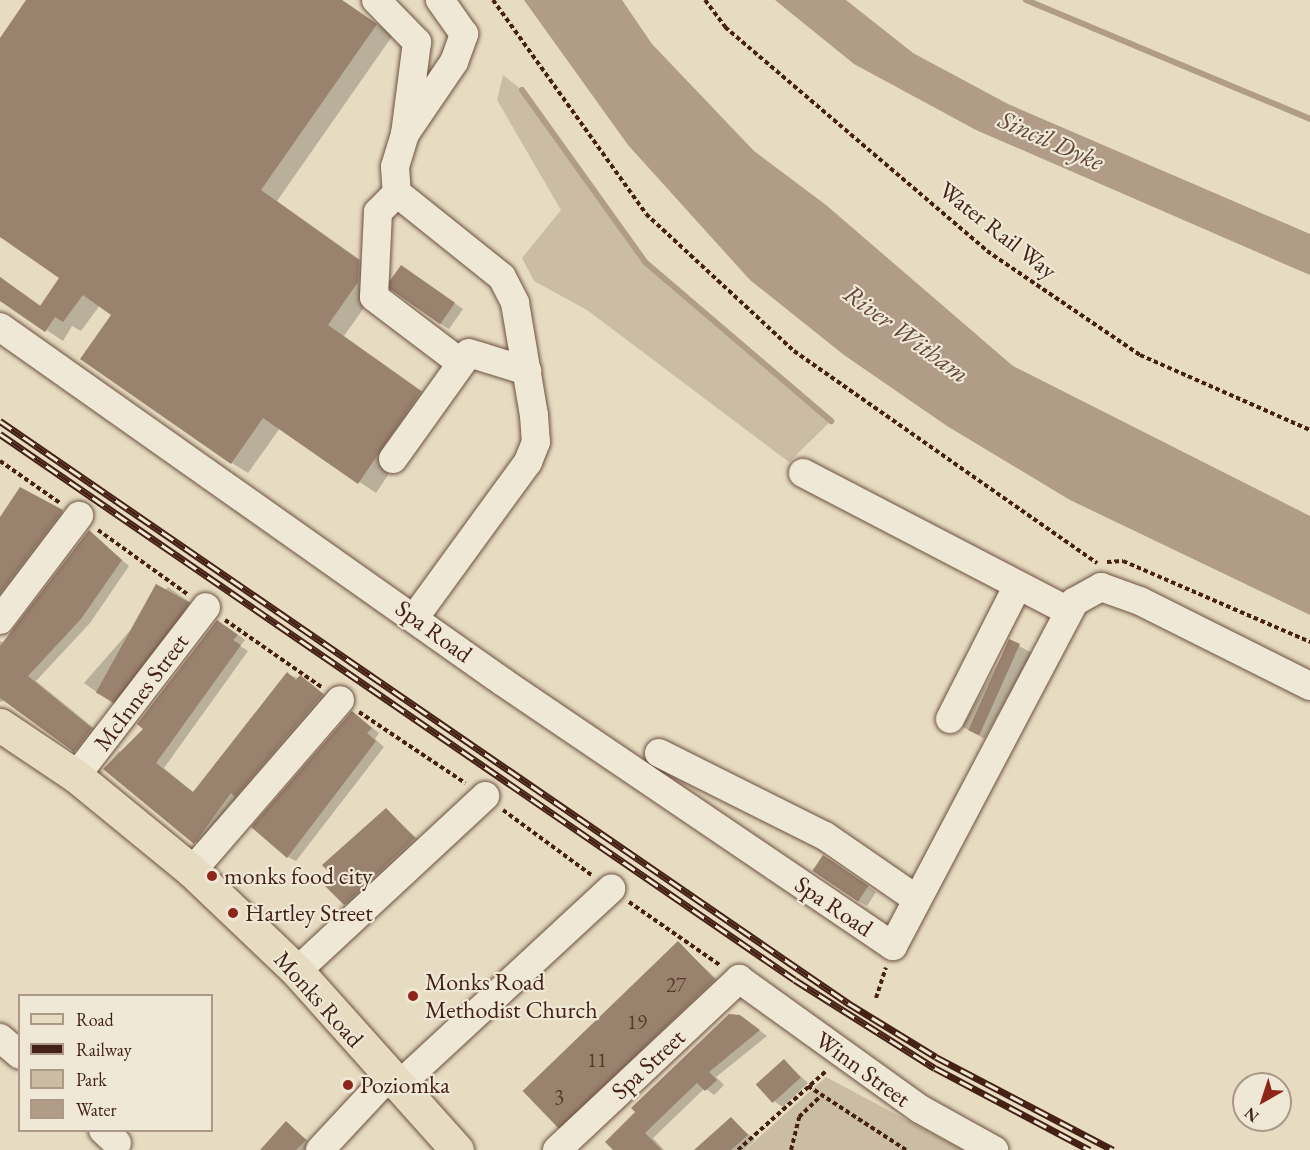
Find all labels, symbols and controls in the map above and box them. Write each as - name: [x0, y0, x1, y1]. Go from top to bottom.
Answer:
- water label: Sincil Dyke: [994, 104, 1108, 178]
- street label: Water Rail Way: [933, 175, 1063, 285]
- water label: River Witham: [837, 278, 975, 390]
- street label: Spa Road: [390, 594, 478, 668]
- street label: McInnes Street: [88, 628, 194, 756]
- place label: monks food city: [224, 862, 372, 890]
- marker: monks food city: [205, 869, 219, 883]
- street label: Spa Road: [790, 870, 878, 942]
- place label: Hartley Street: [245, 899, 373, 927]
- marker: Hartley Street: [226, 906, 240, 920]
- street label: Monks Road: [268, 945, 370, 1053]
- place label: Monks Road Methodist Church: [425, 968, 598, 1024]
- house number: 27: [666, 972, 686, 998]
- marker: Monks Road Methodist Church: [406, 989, 420, 1003]
- legend: [18, 994, 213, 1132]
- text: Road: [76, 1008, 114, 1031]
- house number: 19: [627, 1009, 647, 1035]
- street label: Spa Street: [605, 1023, 691, 1105]
- street label: Winn Street: [810, 1025, 916, 1113]
- text: Railway: [76, 1038, 132, 1061]
- house number: 11: [587, 1047, 607, 1073]
- text: Park: [76, 1068, 107, 1091]
- place label: Poziomka: [360, 1071, 450, 1099]
- north arrow: [1232, 1072, 1292, 1132]
- marker: Poziomka: [341, 1078, 355, 1092]
- house number: 3: [554, 1084, 564, 1110]
- text: Water: [76, 1098, 117, 1121]
- text: N: [1240, 1103, 1263, 1127]

